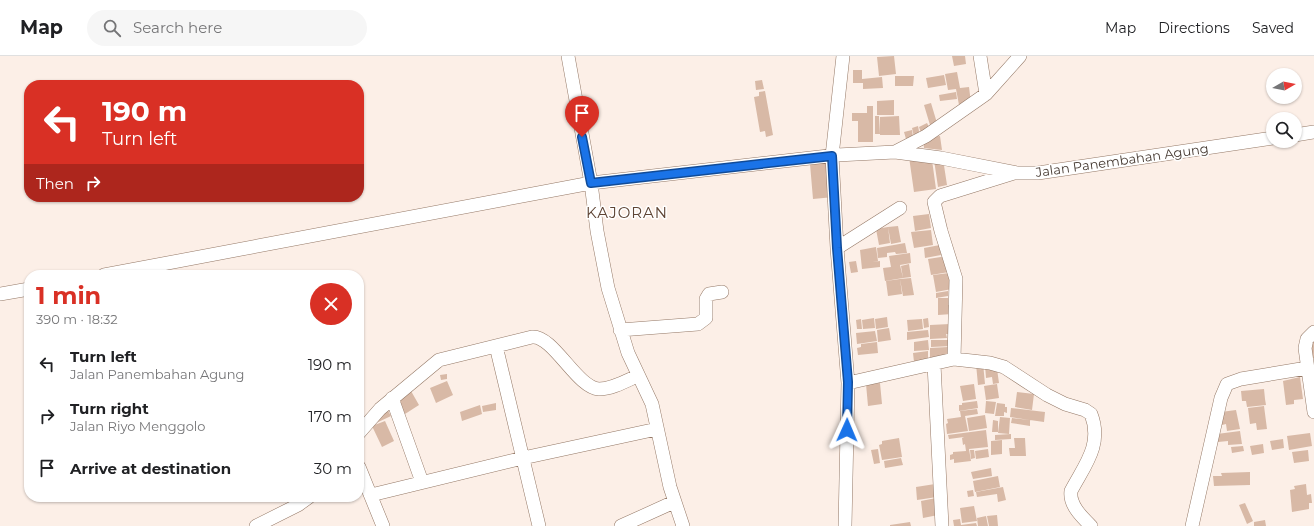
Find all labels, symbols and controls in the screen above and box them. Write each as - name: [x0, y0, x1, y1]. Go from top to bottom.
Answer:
- search box: [87, 10, 367, 46]
- text: Map: [20, 16, 63, 39]
- icon: search: [101, 17, 123, 39]
- text: Search here: [133, 18, 222, 37]
- text: Map: [1105, 19, 1136, 37]
- text: Directions: [1158, 19, 1230, 37]
- text: Saved: [1252, 19, 1294, 37]
- north arrow: [1266, 68, 1302, 104]
- map controls: [1266, 68, 1302, 148]
- text: 190 m: [102, 94, 187, 128]
- icon: left: [36, 96, 88, 148]
- pin: [565, 96, 599, 137]
- icon: arrive: [571, 102, 593, 124]
- button: search: [1266, 112, 1302, 148]
- text: Turn left: [102, 128, 177, 150]
- street label: Jalan Panembahan Agung: [1034, 140, 1209, 180]
- icon: right: [82, 172, 104, 194]
- text: Then: [36, 174, 74, 193]
- district label: KAJORAN: [586, 203, 668, 222]
- text: 1 min: [36, 281, 101, 310]
- button: close: [310, 283, 352, 325]
- text: 390 m · 18:32: [36, 311, 118, 327]
- text: Turn left: [70, 347, 137, 366]
- icon: left: [36, 353, 58, 375]
- text: 190 m: [308, 355, 352, 374]
- text: Jalan Panembahan Agung: [70, 366, 244, 382]
- text: Turn right: [70, 399, 149, 418]
- icon: right: [36, 405, 58, 427]
- text: 170 m: [308, 407, 352, 426]
- position arrow: [826, 409, 868, 451]
- text: Jalan Riyo Menggolo: [70, 418, 205, 434]
- icon: arrive: [36, 457, 58, 479]
- text: Arrive at destination: [70, 459, 231, 478]
- text: 30 m: [314, 459, 352, 478]

